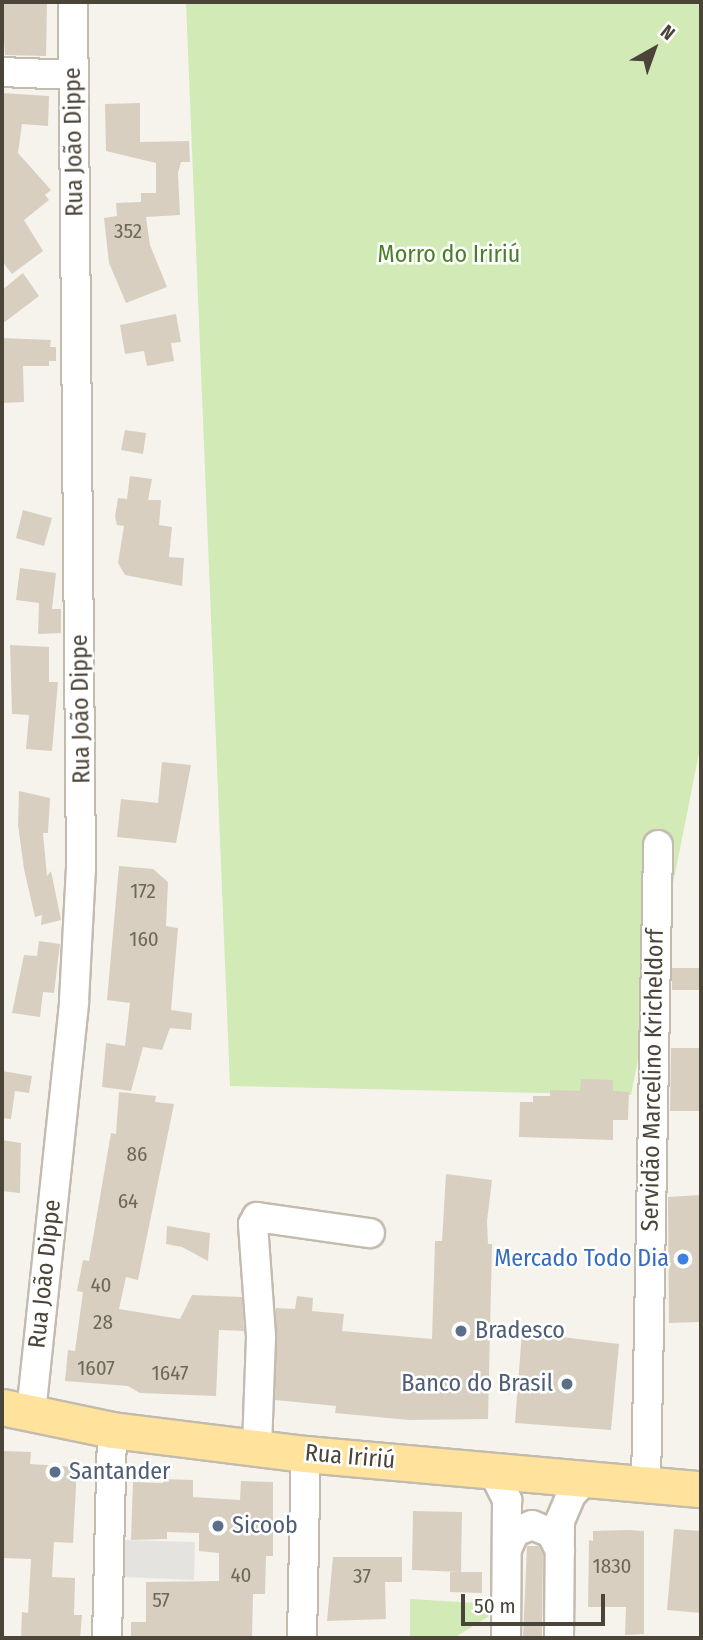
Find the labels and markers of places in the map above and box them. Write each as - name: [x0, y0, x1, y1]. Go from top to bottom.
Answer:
- place label: Mercado Todo Dia: [494, 1245, 669, 1273]
- marker: Mercado Todo Dia: [675, 1251, 691, 1267]
- place label: Bradesco: [475, 1317, 565, 1345]
- marker: Bradesco: [453, 1323, 469, 1339]
- place label: Banco do Brasil: [401, 1370, 553, 1398]
- marker: Banco do Brasil: [559, 1376, 575, 1392]
- place label: Santander: [69, 1458, 170, 1486]
- marker: Santander: [47, 1464, 63, 1480]
- place label: Sicoob: [232, 1512, 298, 1540]
- marker: Sicoob: [210, 1518, 226, 1534]

